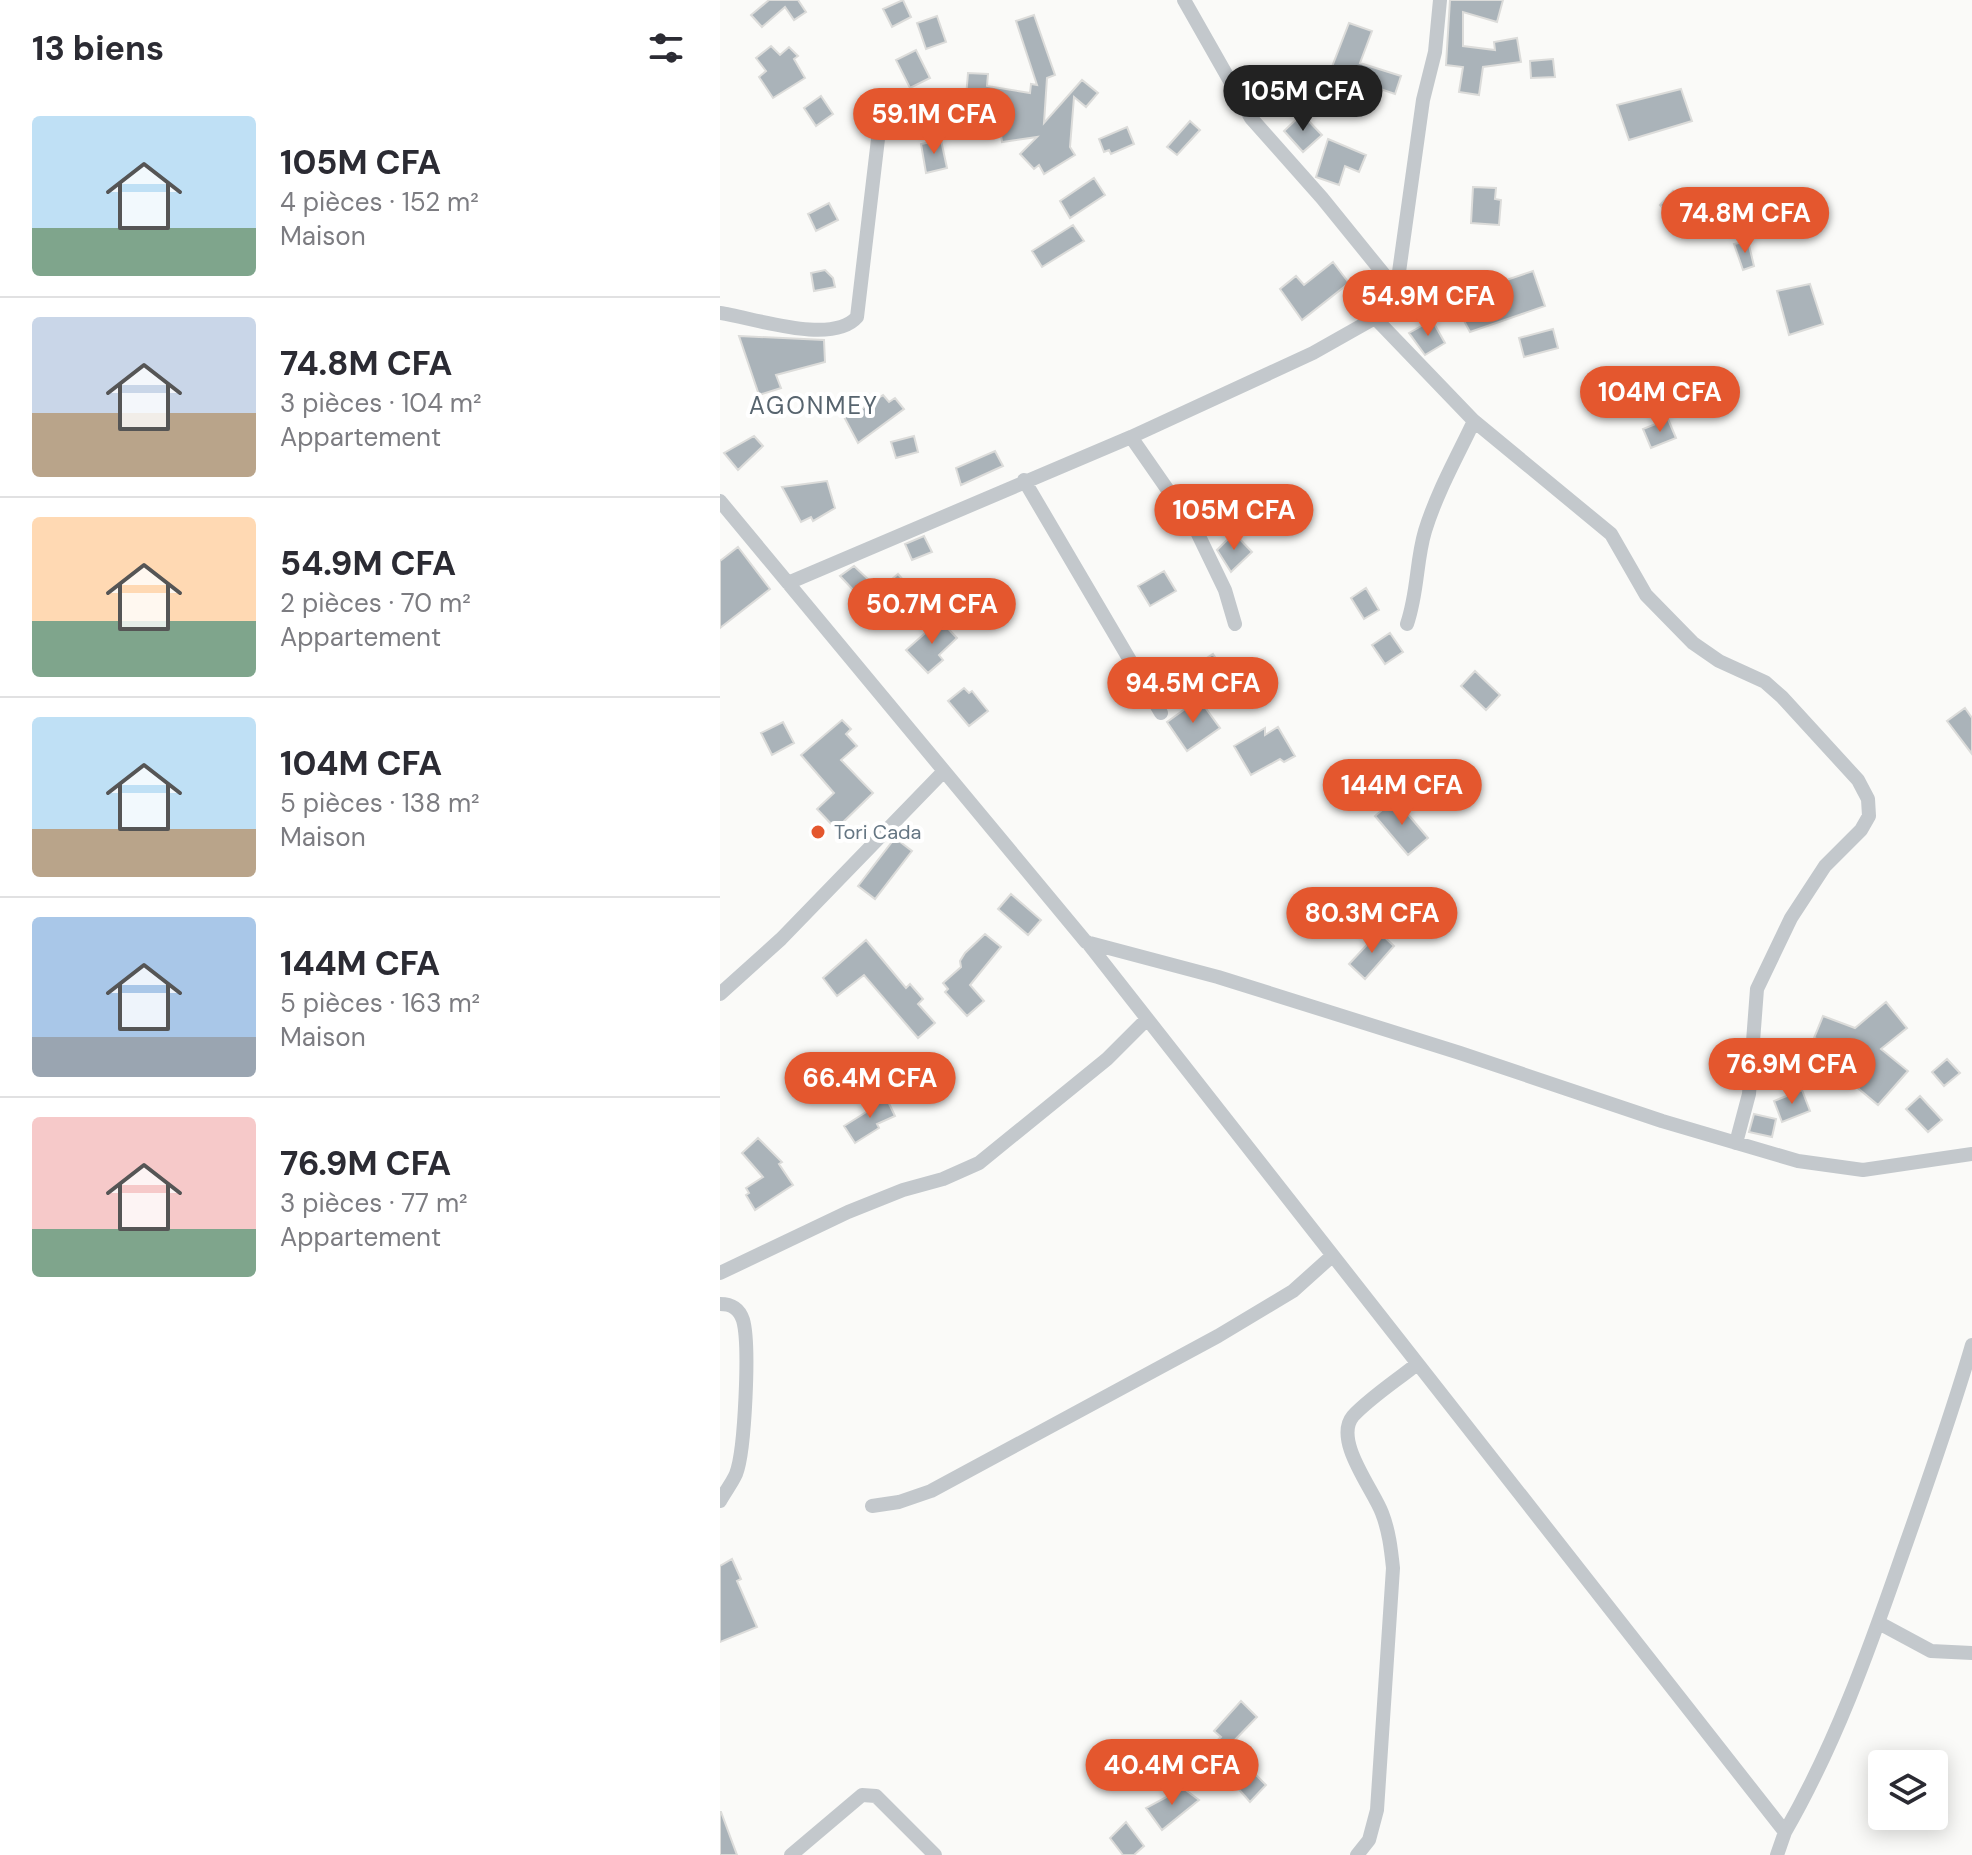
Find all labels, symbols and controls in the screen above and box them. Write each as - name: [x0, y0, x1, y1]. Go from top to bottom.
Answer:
- text: 13 biens: [32, 26, 164, 71]
- icon: filters: [644, 26, 688, 70]
- pin: 105M CFA: [1220, 65, 1386, 133]
- text: 105M CFA: [1241, 74, 1365, 108]
- pin: 59.1M CFA: [842, 88, 1026, 156]
- text: 59.1M CFA: [871, 97, 997, 131]
- text: 105M CFA: [280, 140, 441, 185]
- icon: home: [96, 148, 192, 244]
- text: 4 pièces · 152 m²: [280, 185, 479, 219]
- pin: 74.8M CFA: [1653, 187, 1837, 255]
- text: 74.8M CFA: [1679, 196, 1811, 230]
- text: Maison: [280, 219, 366, 253]
- pin: 54.9M CFA: [1336, 270, 1520, 338]
- text: 54.9M CFA: [1361, 279, 1495, 313]
- text: 74.8M CFA: [280, 341, 452, 386]
- icon: home: [96, 349, 192, 445]
- pin: 104M CFA: [1577, 366, 1743, 434]
- text: 104M CFA: [1598, 375, 1722, 409]
- text: 3 pièces · 104 m²: [280, 386, 482, 420]
- district label: AGONMEY: [749, 390, 879, 421]
- text: Appartement: [280, 420, 441, 454]
- pin: 105M CFA: [1151, 484, 1317, 552]
- text: 105M CFA: [1172, 493, 1296, 527]
- text: 54.9M CFA: [280, 541, 456, 586]
- icon: home: [96, 549, 192, 645]
- pin: 50.7M CFA: [840, 578, 1024, 646]
- text: 2 pièces · 70 m²: [280, 586, 471, 620]
- text: 50.7M CFA: [866, 587, 998, 621]
- text: Appartement: [280, 620, 441, 654]
- pin: 94.5M CFA: [1101, 657, 1285, 725]
- text: 94.5M CFA: [1125, 666, 1261, 700]
- text: 104M CFA: [280, 741, 442, 786]
- icon: home: [96, 749, 192, 845]
- pin: 144M CFA: [1319, 759, 1485, 827]
- text: 144M CFA: [1341, 768, 1463, 802]
- text: 5 pièces · 138 m²: [280, 786, 480, 820]
- place label: Tori Cada: [834, 819, 921, 845]
- text: Maison: [280, 820, 366, 854]
- marker: Tori Cada: [809, 823, 827, 841]
- pin: 80.3M CFA: [1280, 887, 1464, 955]
- text: 80.3M CFA: [1304, 896, 1440, 930]
- text: 144M CFA: [280, 941, 440, 986]
- icon: home: [96, 949, 192, 1045]
- text: 5 pièces · 163 m²: [280, 986, 480, 1020]
- text: Maison: [280, 1020, 366, 1054]
- pin: 76.9M CFA: [1700, 1038, 1884, 1106]
- text: 76.9M CFA: [1727, 1047, 1857, 1081]
- pin: 66.4M CFA: [778, 1052, 962, 1120]
- text: 66.4M CFA: [803, 1061, 937, 1095]
- text: 76.9M CFA: [280, 1141, 451, 1186]
- icon: home: [96, 1149, 192, 1245]
- text: 3 pièces · 77 m²: [280, 1186, 468, 1220]
- text: Appartement: [280, 1220, 441, 1254]
- pin: 40.4M CFA: [1080, 1739, 1264, 1807]
- text: 40.4M CFA: [1104, 1748, 1240, 1782]
- map controls: [1868, 1750, 1948, 1830]
- button: layers: [1868, 1750, 1948, 1830]

